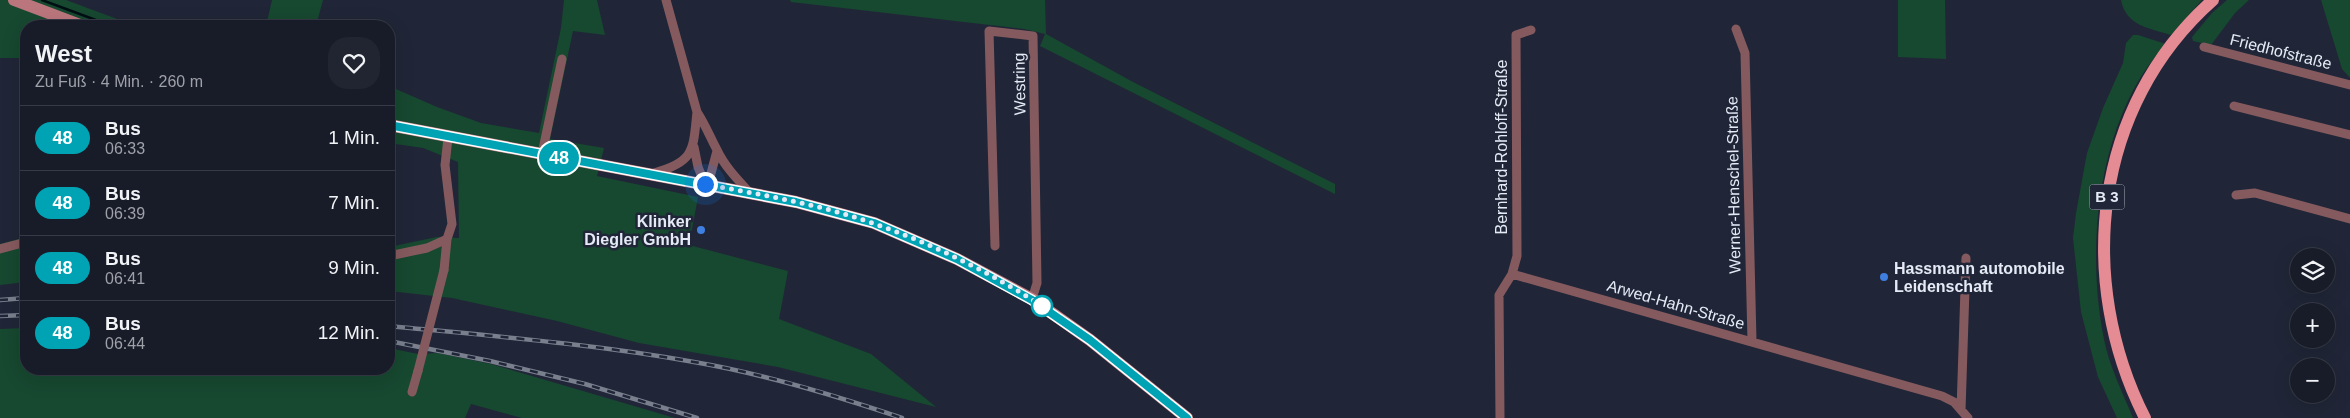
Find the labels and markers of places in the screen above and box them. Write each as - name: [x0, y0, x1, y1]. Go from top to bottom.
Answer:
- place label: Klinker Diegler GmbH: [584, 213, 691, 248]
- marker: Klinker Diegler GmbH: [695, 224, 707, 236]
- place label: Hassmann automobile Leidenschaft: [1894, 260, 2065, 295]
- marker: Hassmann automobile Leidenschaft: [1878, 271, 1890, 283]
- unlabelled marker: [1031, 295, 1053, 317]

